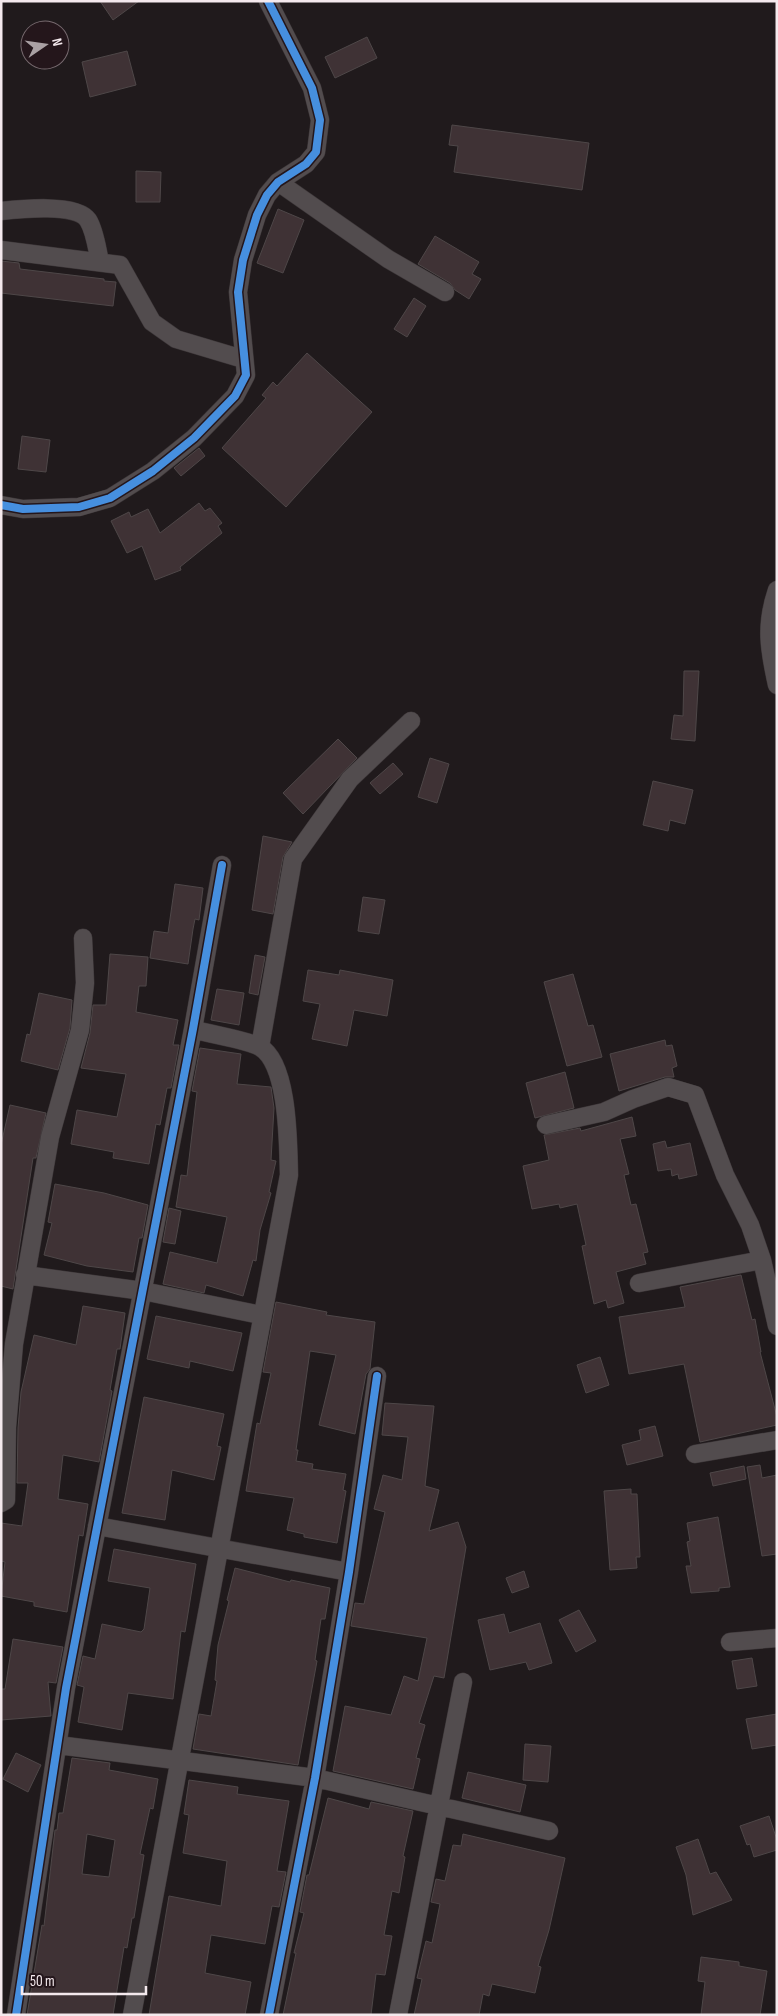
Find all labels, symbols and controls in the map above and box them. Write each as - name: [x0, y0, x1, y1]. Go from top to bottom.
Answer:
- north arrow: [20, 20, 70, 70]
- text: N: [48, 37, 66, 48]
- scale bar: [22, 1964, 146, 1996]
- text: 50 m: [30, 1972, 55, 1991]

